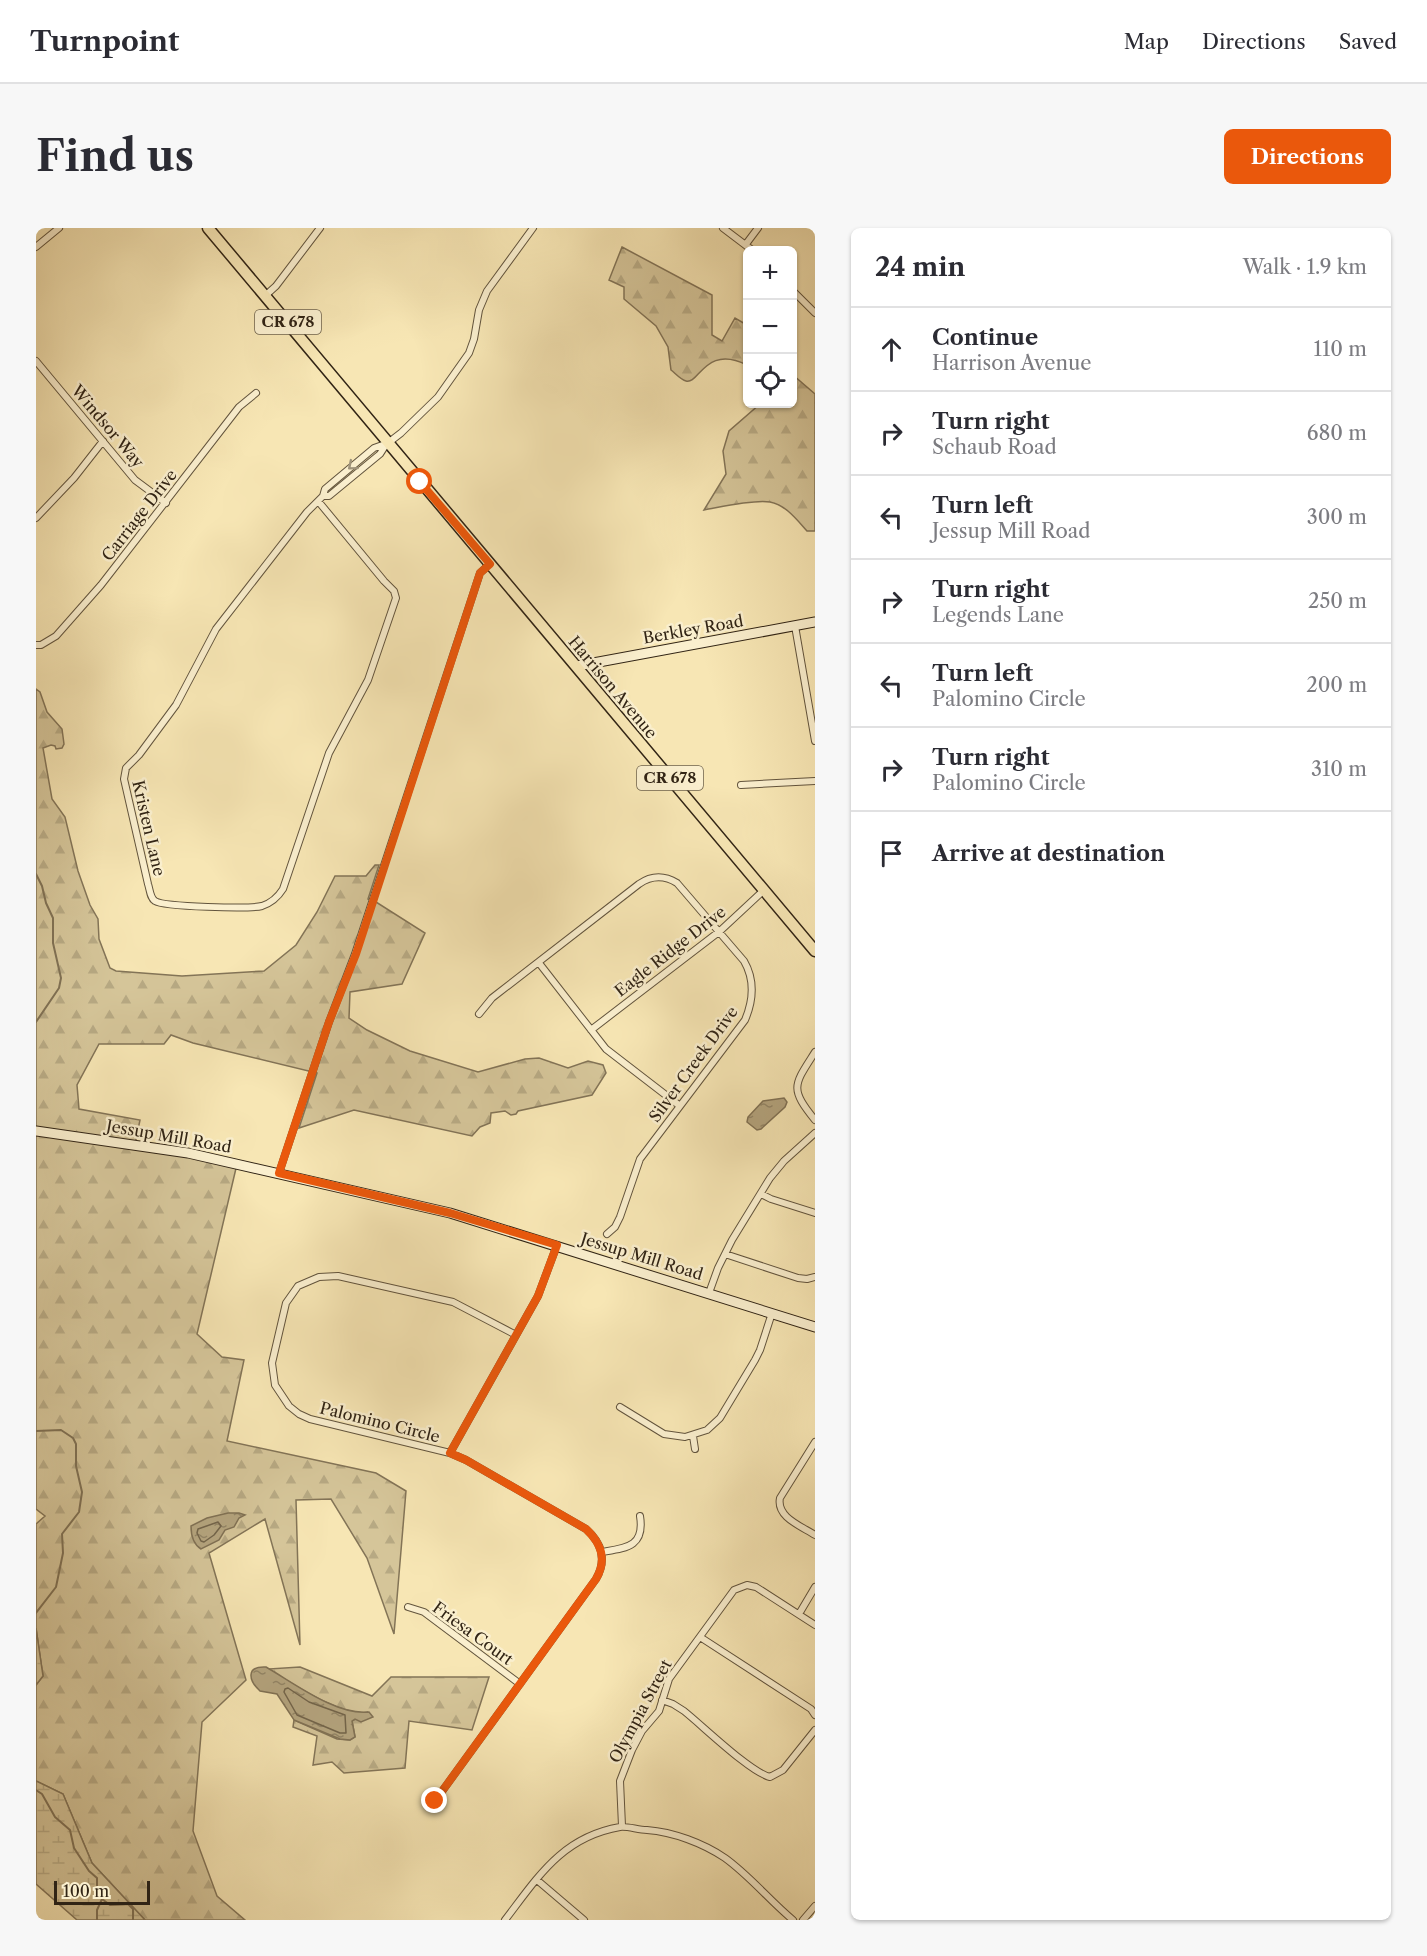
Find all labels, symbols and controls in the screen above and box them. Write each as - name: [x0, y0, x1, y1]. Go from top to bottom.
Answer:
- text: Turnpoint: [30, 24, 179, 58]
- text: Map: [1124, 29, 1169, 54]
- text: Directions: [1202, 29, 1306, 54]
- text: Saved: [1339, 29, 1397, 54]
- button: Directions: [1224, 129, 1391, 184]
- text: Find us: [36, 130, 194, 182]
- map controls: [743, 246, 797, 408]
- button: +: [743, 246, 797, 300]
- text: 24 min: [875, 251, 965, 283]
- text: Walk · 1.9 km: [1243, 255, 1367, 279]
- button: −: [743, 300, 797, 354]
- road number: CR 678: [255, 310, 321, 334]
- text: Continue: [932, 324, 1038, 351]
- icon: ahead: [875, 333, 908, 366]
- text: 110 m: [1314, 337, 1367, 361]
- text: Harrison Avenue: [932, 351, 1092, 375]
- button: locate: [743, 354, 797, 408]
- street label: Windsor Way: [67, 380, 149, 472]
- text: Turn right: [932, 408, 1050, 435]
- icon: right: [875, 417, 908, 450]
- text: 680 m: [1307, 421, 1367, 445]
- text: Schaub Road: [932, 435, 1057, 459]
- one-way arrow: [348, 459, 359, 470]
- street label: Carriage Drive: [97, 465, 181, 565]
- route start: [406, 468, 432, 494]
- text: Turn left: [932, 492, 1033, 519]
- icon: left: [875, 501, 908, 534]
- text: 300 m: [1307, 505, 1367, 529]
- text: Jessup Mill Road: [932, 519, 1090, 543]
- text: Turn right: [932, 576, 1050, 603]
- icon: right: [875, 585, 908, 618]
- text: 250 m: [1308, 589, 1367, 613]
- text: Legends Lane: [932, 603, 1064, 627]
- street label: Berkley Road: [641, 610, 745, 648]
- street label: Harrison Avenue: [564, 632, 662, 742]
- text: Turn left: [932, 660, 1033, 687]
- icon: left: [875, 669, 908, 702]
- text: 200 m: [1306, 673, 1367, 697]
- text: Palomino Circle: [932, 687, 1086, 711]
- text: Turn right: [932, 744, 1050, 771]
- icon: right: [875, 753, 908, 786]
- text: 310 m: [1311, 757, 1367, 781]
- road number: CR 678: [637, 766, 703, 790]
- text: Palomino Circle: [932, 771, 1086, 795]
- street label: Kristen Lane: [128, 778, 170, 878]
- icon: arrive: [875, 837, 908, 870]
- text: Arrive at destination: [932, 840, 1165, 867]
- street label: Eagle Ridge Drive: [611, 901, 730, 1001]
- street label: Silver Creek Drive: [644, 1002, 742, 1126]
- street label: Jessup Mill Road: [102, 1115, 233, 1157]
- street label: Jessup Mill Road: [576, 1227, 706, 1284]
- street label: Palomino Circle: [318, 1397, 442, 1447]
- street label: Friesa Court: [429, 1597, 517, 1669]
- street label: Olympia Street: [604, 1656, 676, 1766]
- route end: [421, 1787, 447, 1813]
- scale bar: [54, 1878, 150, 1906]
- text: 100 m: [63, 1881, 109, 1901]

